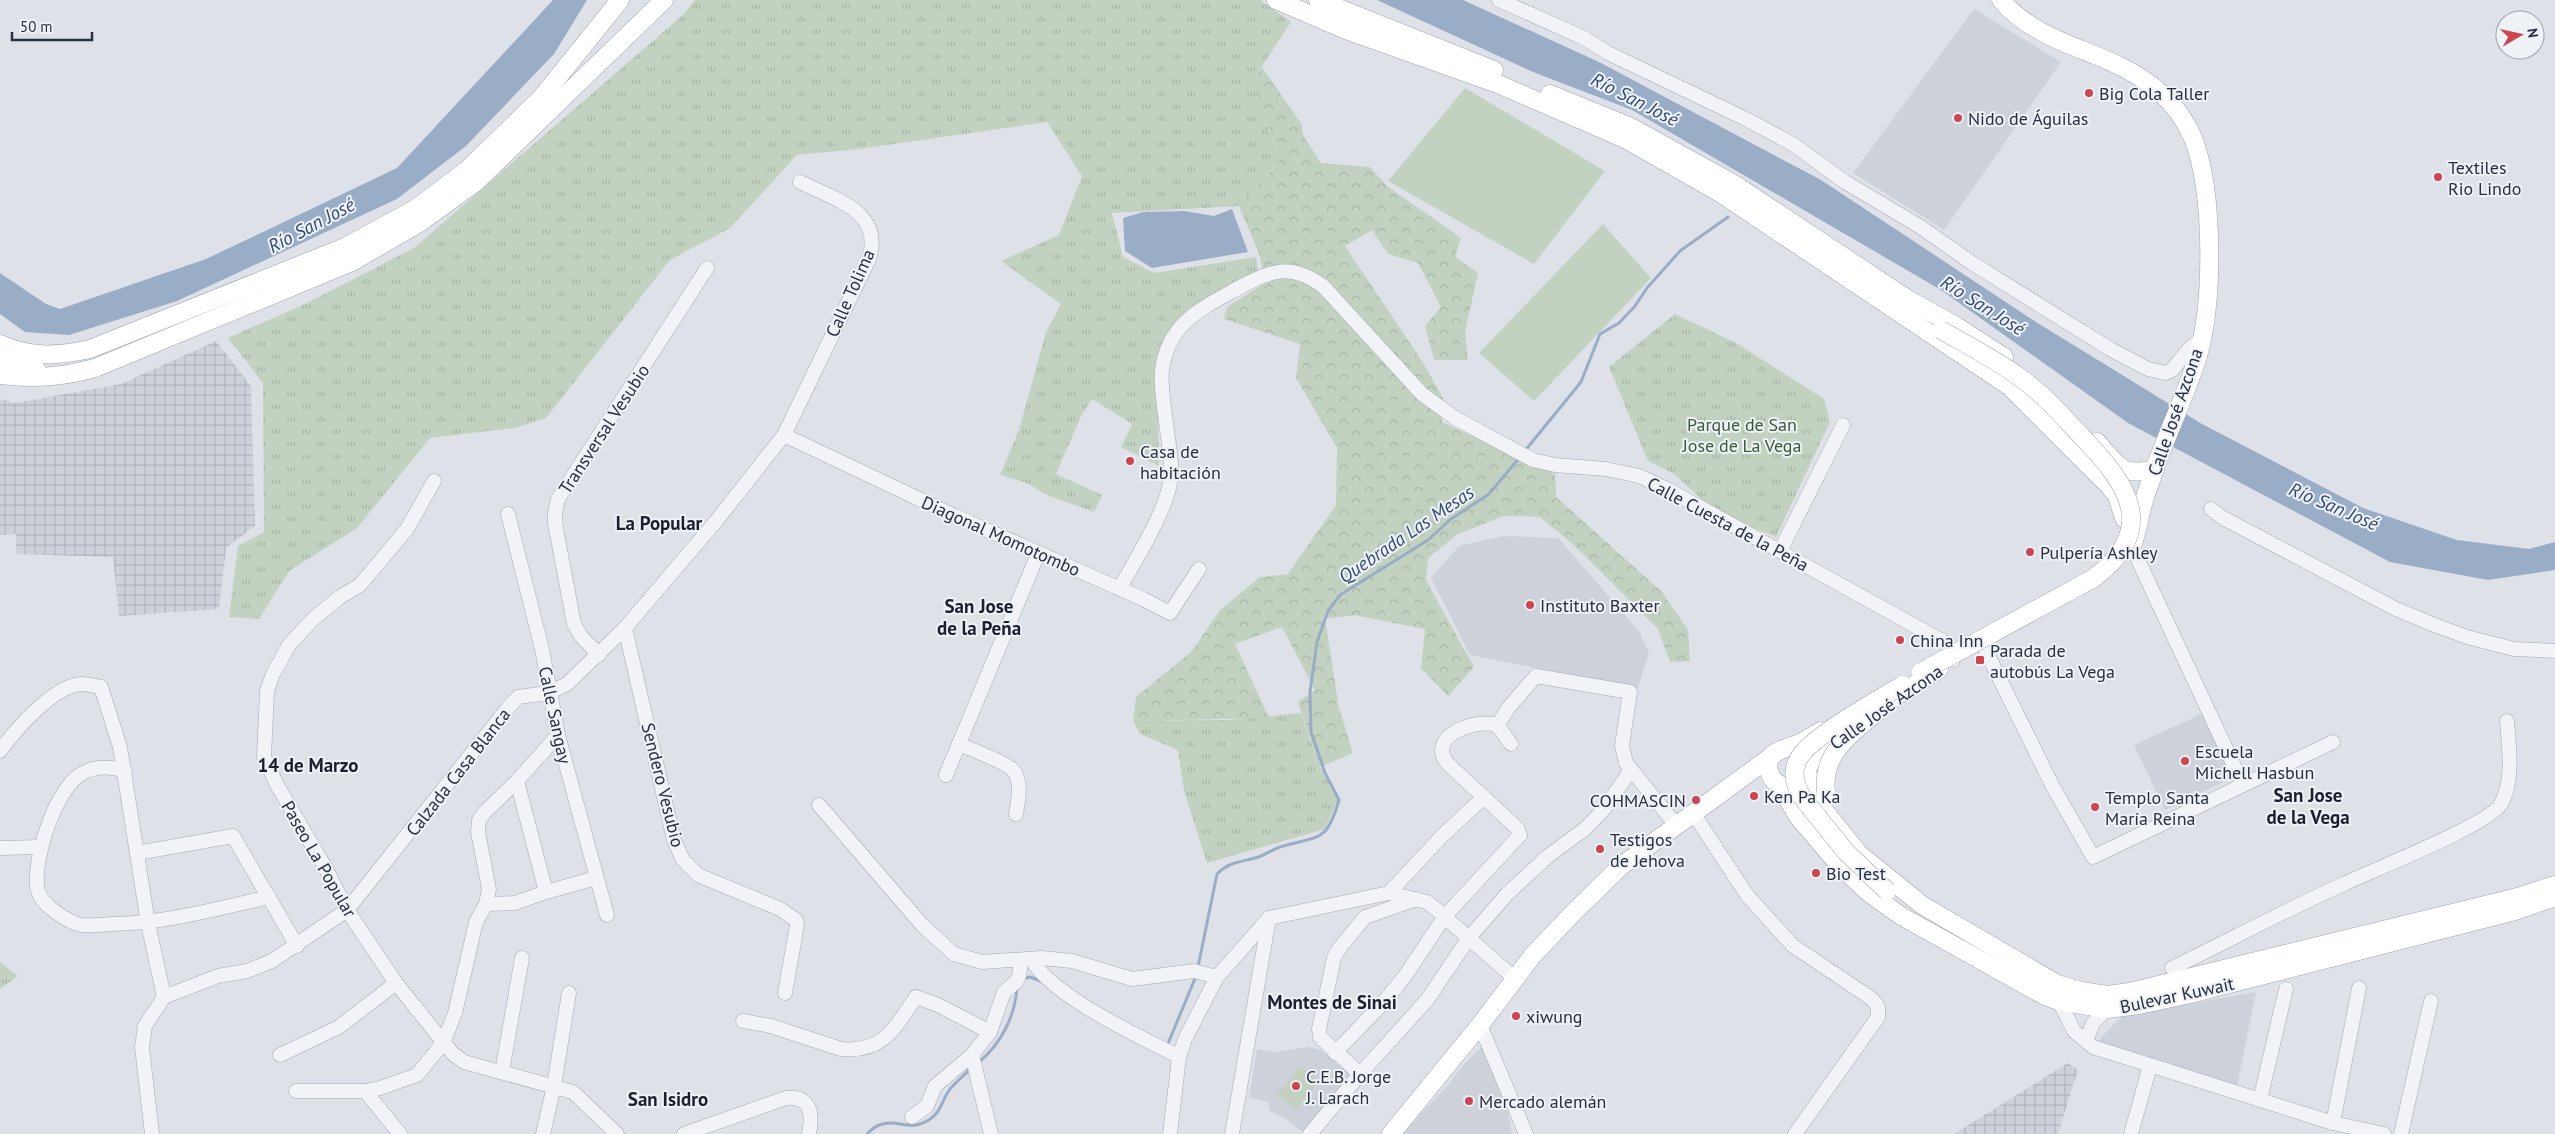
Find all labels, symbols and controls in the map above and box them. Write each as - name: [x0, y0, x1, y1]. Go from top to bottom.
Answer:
- scale bar: [12, 10, 92, 42]
- north arrow: [2495, 10, 2545, 60]
- text: 50 m: [20, 17, 53, 36]
- text: N: [2523, 27, 2542, 39]
- water label: Río San José: [1587, 67, 1683, 131]
- place label: Big Cola Taller: [2099, 82, 2209, 105]
- marker: Big Cola Taller: [2083, 87, 2095, 99]
- place label: Nido de Águilas: [1968, 107, 2088, 130]
- marker: Nido de Águilas: [1952, 112, 1964, 124]
- place label: Textiles Rio Lindo: [2448, 156, 2521, 200]
- marker: Textiles Rio Lindo: [2432, 171, 2444, 183]
- water label: Río San José: [263, 192, 359, 258]
- street label: Calle Tolima: [820, 245, 880, 341]
- water label: Río San José: [1936, 270, 2030, 340]
- street label: Calle José Azcona: [2142, 345, 2208, 479]
- street label: Transversal Vesubio: [553, 360, 655, 498]
- park label: Parque de San Jose de La Vega: [1682, 413, 1801, 457]
- place label: Casa de habitación: [1140, 440, 1221, 484]
- marker: Casa de habitación: [1124, 455, 1136, 467]
- street label: Calle Cuesta de la Peña: [1643, 472, 1813, 576]
- water label: Río San José: [2286, 476, 2383, 536]
- water label: Quebrada Las Mesas: [1334, 480, 1479, 588]
- street label: Diagonal Momotombo: [918, 491, 1084, 581]
- district label: La Popular: [616, 511, 703, 535]
- place label: Pulpería Ashley: [2040, 541, 2158, 564]
- marker: Pulpería Ashley: [2024, 546, 2036, 558]
- district label: San Jose de la Peña: [937, 594, 1021, 640]
- place label: Instituto Baxter: [1540, 594, 1660, 617]
- marker: Instituto Baxter: [1524, 599, 1536, 611]
- place label: China Inn: [1910, 629, 1983, 652]
- marker: China Inn: [1894, 634, 1906, 646]
- place label: Parada de autobús La Vega: [1990, 639, 2115, 683]
- marker: Parada de autobús La Vega: [1974, 654, 1986, 666]
- street label: Calle José Azcona: [1825, 659, 1947, 755]
- street label: Calle Sangay: [533, 664, 577, 766]
- street label: Calzada Casa Blanca: [401, 703, 515, 841]
- street label: Sendero Vesubio: [636, 720, 690, 850]
- place label: Escuela Michell Hasbun: [2195, 740, 2314, 784]
- district label: 14 de Marzo: [257, 753, 359, 777]
- marker: Escuela Michell Hasbun: [2179, 755, 2191, 767]
- district label: San Jose de la Vega: [2266, 783, 2350, 829]
- place label: Ken Pa Ka: [1764, 785, 1840, 808]
- place label: Templo Santa María Reina: [2105, 786, 2209, 830]
- place label: COHMASCIN: [1590, 789, 1686, 812]
- marker: Ken Pa Ka: [1748, 790, 1760, 802]
- marker: COHMASCIN: [1690, 794, 1702, 806]
- street label: Paseo La Popular: [276, 797, 362, 921]
- marker: Templo Santa María Reina: [2089, 801, 2101, 813]
- place label: Testigos de Jehova: [1610, 828, 1685, 872]
- marker: Testigos de Jehova: [1594, 843, 1606, 855]
- place label: Bio Test: [1826, 862, 1886, 885]
- marker: Bio Test: [1810, 867, 1822, 879]
- street label: Bulevar Kuwait: [2118, 972, 2236, 1018]
- district label: Montes de Sinai: [1267, 990, 1397, 1014]
- place label: xiwung: [1526, 1005, 1583, 1028]
- marker: xiwung: [1510, 1010, 1522, 1022]
- place label: C.E.B. Jorge J. Larach: [1305, 1065, 1391, 1109]
- marker: C.E.B. Jorge J. Larach: [1290, 1080, 1302, 1092]
- district label: San Isidro: [628, 1087, 708, 1111]
- place label: Mercado alemán: [1479, 1090, 1606, 1113]
- marker: Mercado alemán: [1463, 1095, 1475, 1107]

